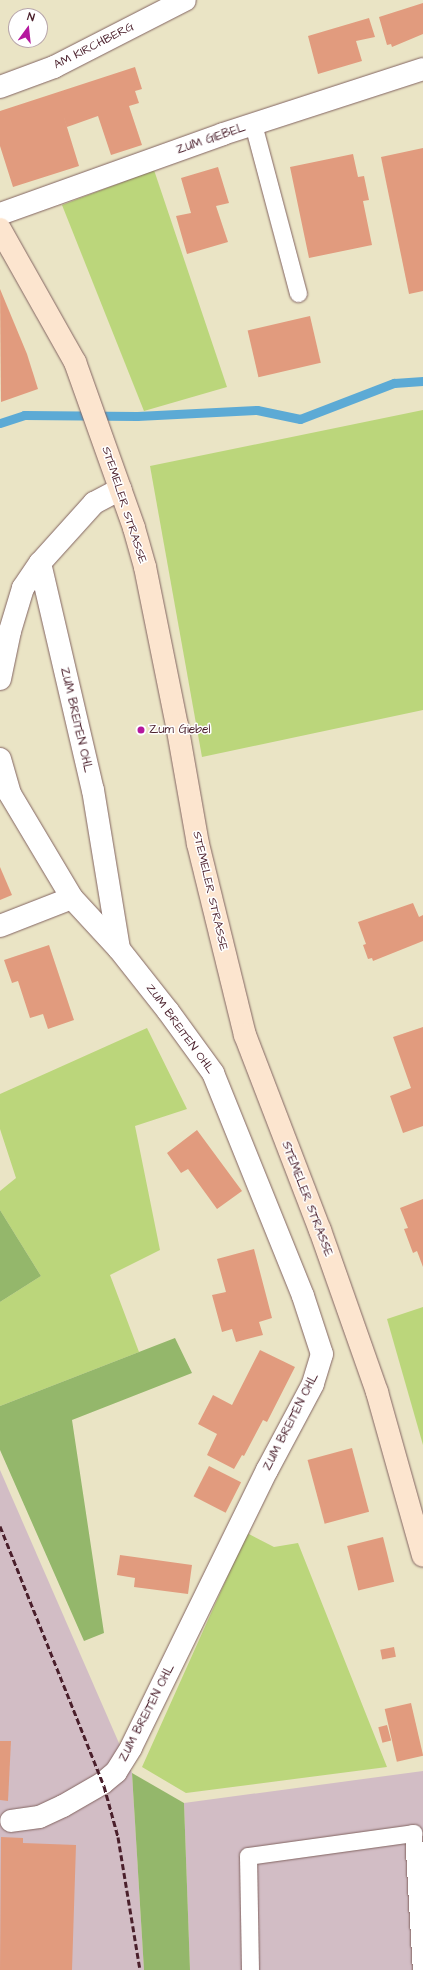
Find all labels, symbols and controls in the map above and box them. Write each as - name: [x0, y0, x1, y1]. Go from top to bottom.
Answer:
- north arrow: [8, 8, 48, 48]
- text: N: [26, 9, 36, 25]
- street label: AM KIRCHBERG: [51, 20, 137, 72]
- street label: ZUM GIEBEL: [175, 120, 247, 158]
- street label: STEMELER STRASSE: [98, 445, 150, 565]
- street label: ZUM BREITEN OHL: [57, 666, 95, 774]
- place label: Zum Giebel: [149, 723, 210, 737]
- marker: Zum Giebel: [136, 725, 146, 735]
- street label: STEMELER STRASSE: [189, 830, 231, 952]
- street label: ZUM BREITEN OHL: [143, 981, 217, 1077]
- street label: STEMELER STRASSE: [278, 1139, 336, 1259]
- street label: ZUM BREITEN OHL: [260, 1371, 322, 1473]
- street label: ZUM BREITEN OHL: [116, 1662, 178, 1764]

